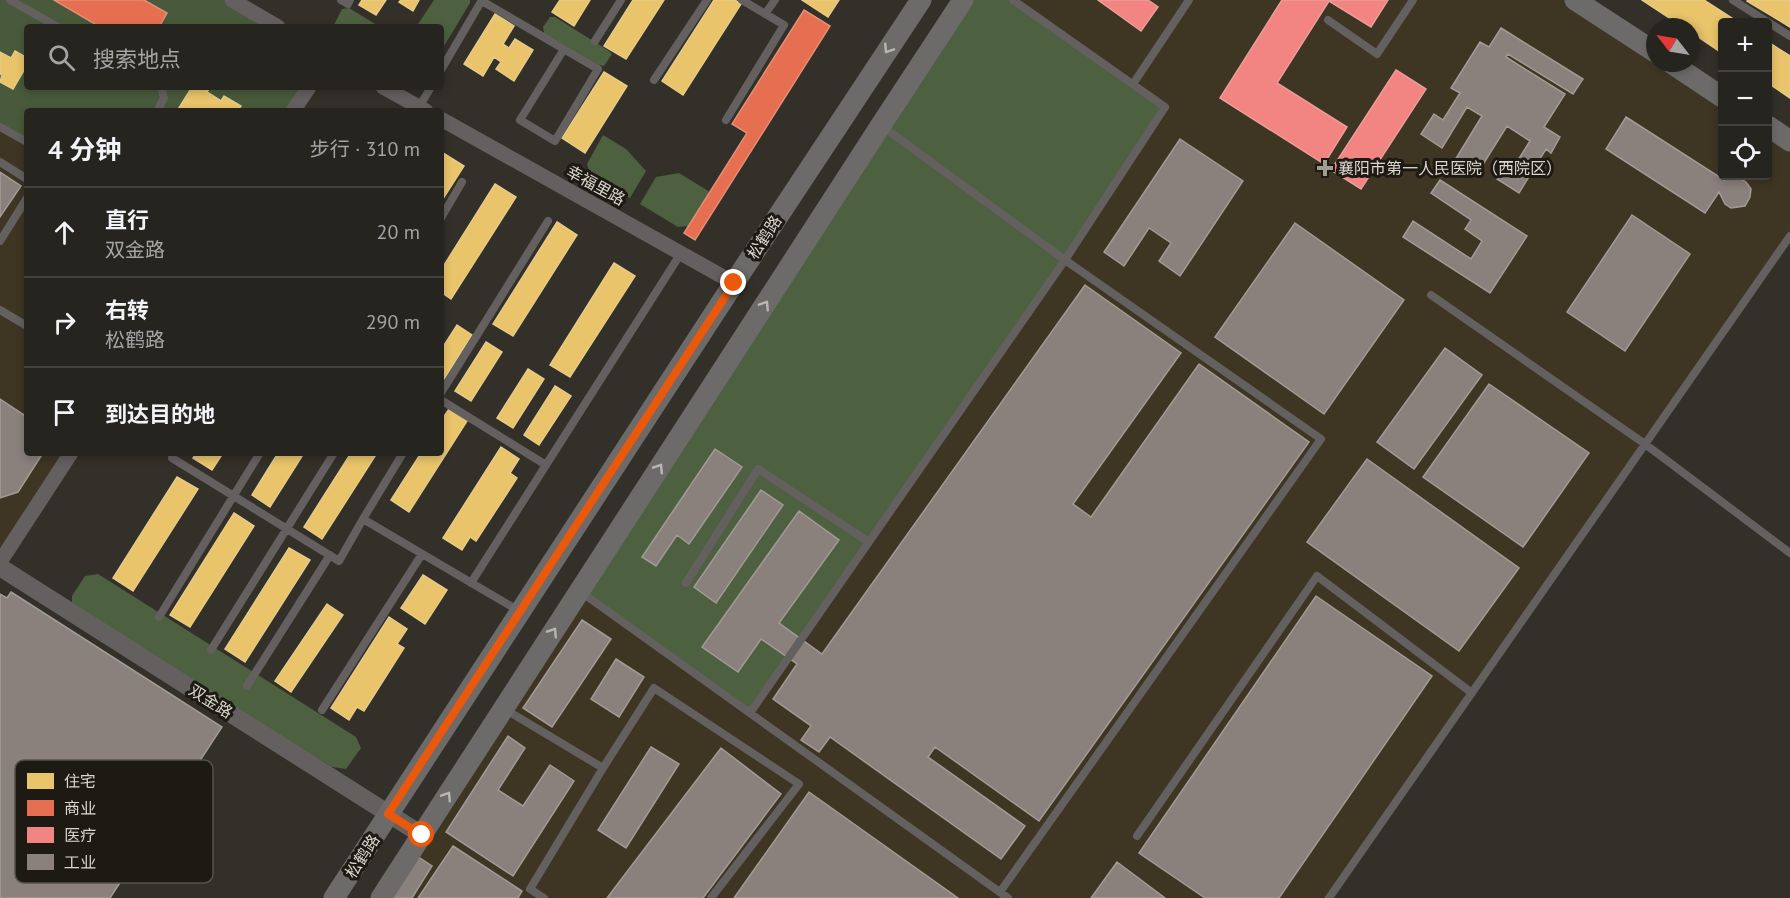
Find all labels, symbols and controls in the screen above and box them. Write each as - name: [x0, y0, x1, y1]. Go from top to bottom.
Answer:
- north arrow: [1646, 18, 1700, 72]
- map controls: [1718, 18, 1772, 180]
- button: +: [1718, 18, 1772, 72]
- search box: [24, 24, 444, 90]
- icon: search: [45, 41, 78, 74]
- one-way arrow: [884, 43, 896, 53]
- text: 搜索地点: [93, 45, 181, 73]
- button: −: [1718, 72, 1772, 126]
- button: locate: [1718, 126, 1772, 180]
- text: 4 分钟: [48, 133, 121, 166]
- text: 步行 · 310 m: [310, 136, 420, 162]
- place label: 襄阳市第一人民医院（西院区）: [1338, 158, 1562, 178]
- marker: 襄阳市第一人民医院（西院区）: [1316, 159, 1334, 177]
- street label: 幸福里路: [563, 161, 629, 209]
- text: 直行: [105, 206, 149, 234]
- street label: 松鹤路: [743, 211, 785, 263]
- icon: ahead: [48, 216, 81, 249]
- text: 20 m: [377, 219, 420, 245]
- text: 双金路: [105, 237, 165, 263]
- route end: [720, 269, 746, 295]
- text: 右转: [105, 296, 149, 324]
- one-way arrow: [757, 300, 768, 311]
- icon: right: [48, 306, 81, 339]
- text: 290 m: [366, 309, 420, 335]
- text: 松鹤路: [105, 327, 165, 353]
- icon: arrive: [48, 396, 81, 429]
- text: 到达目的地: [105, 400, 215, 428]
- one-way arrow: [651, 464, 662, 475]
- one-way arrow: [546, 628, 557, 639]
- street label: 双金路: [185, 680, 237, 722]
- legend: [15, 760, 213, 883]
- text: 住宅: [64, 771, 96, 791]
- one-way arrow: [440, 792, 451, 803]
- text: 商业: [64, 798, 96, 818]
- route start: [408, 821, 434, 847]
- text: 医疗: [64, 825, 96, 845]
- street label: 松鹤路: [341, 830, 383, 882]
- text: 工业: [64, 852, 96, 872]

